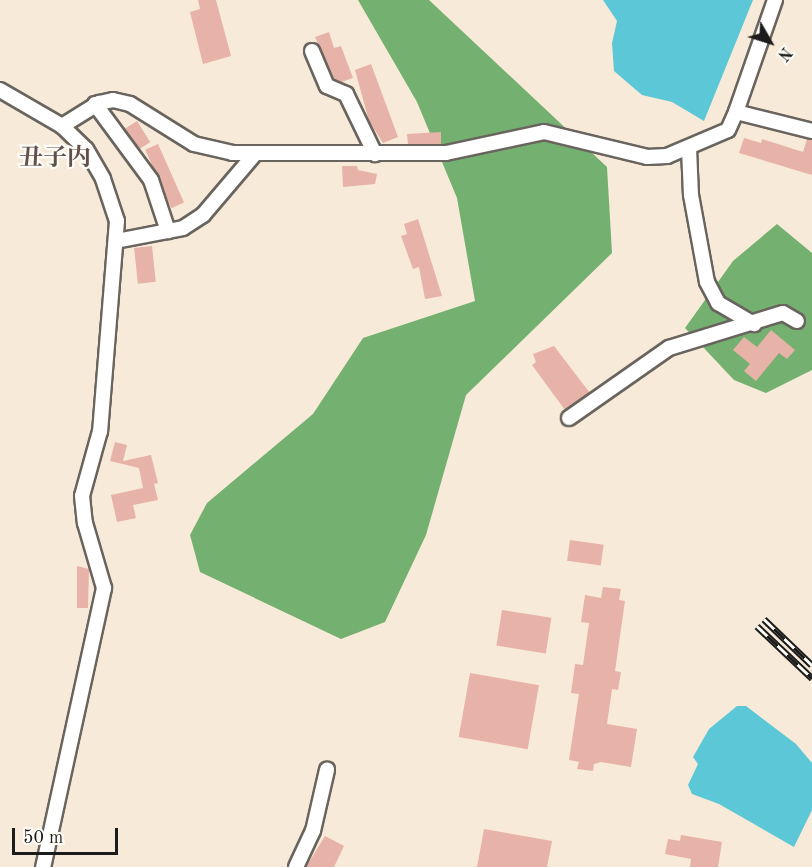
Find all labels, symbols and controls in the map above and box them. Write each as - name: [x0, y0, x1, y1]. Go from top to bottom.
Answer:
- north arrow: [740, 12, 800, 72]
- text: N: [774, 44, 794, 63]
- district label: 丑子内: [19, 146, 91, 174]
- scale bar: [15, 816, 122, 854]
- text: 50 m: [23, 829, 63, 847]

